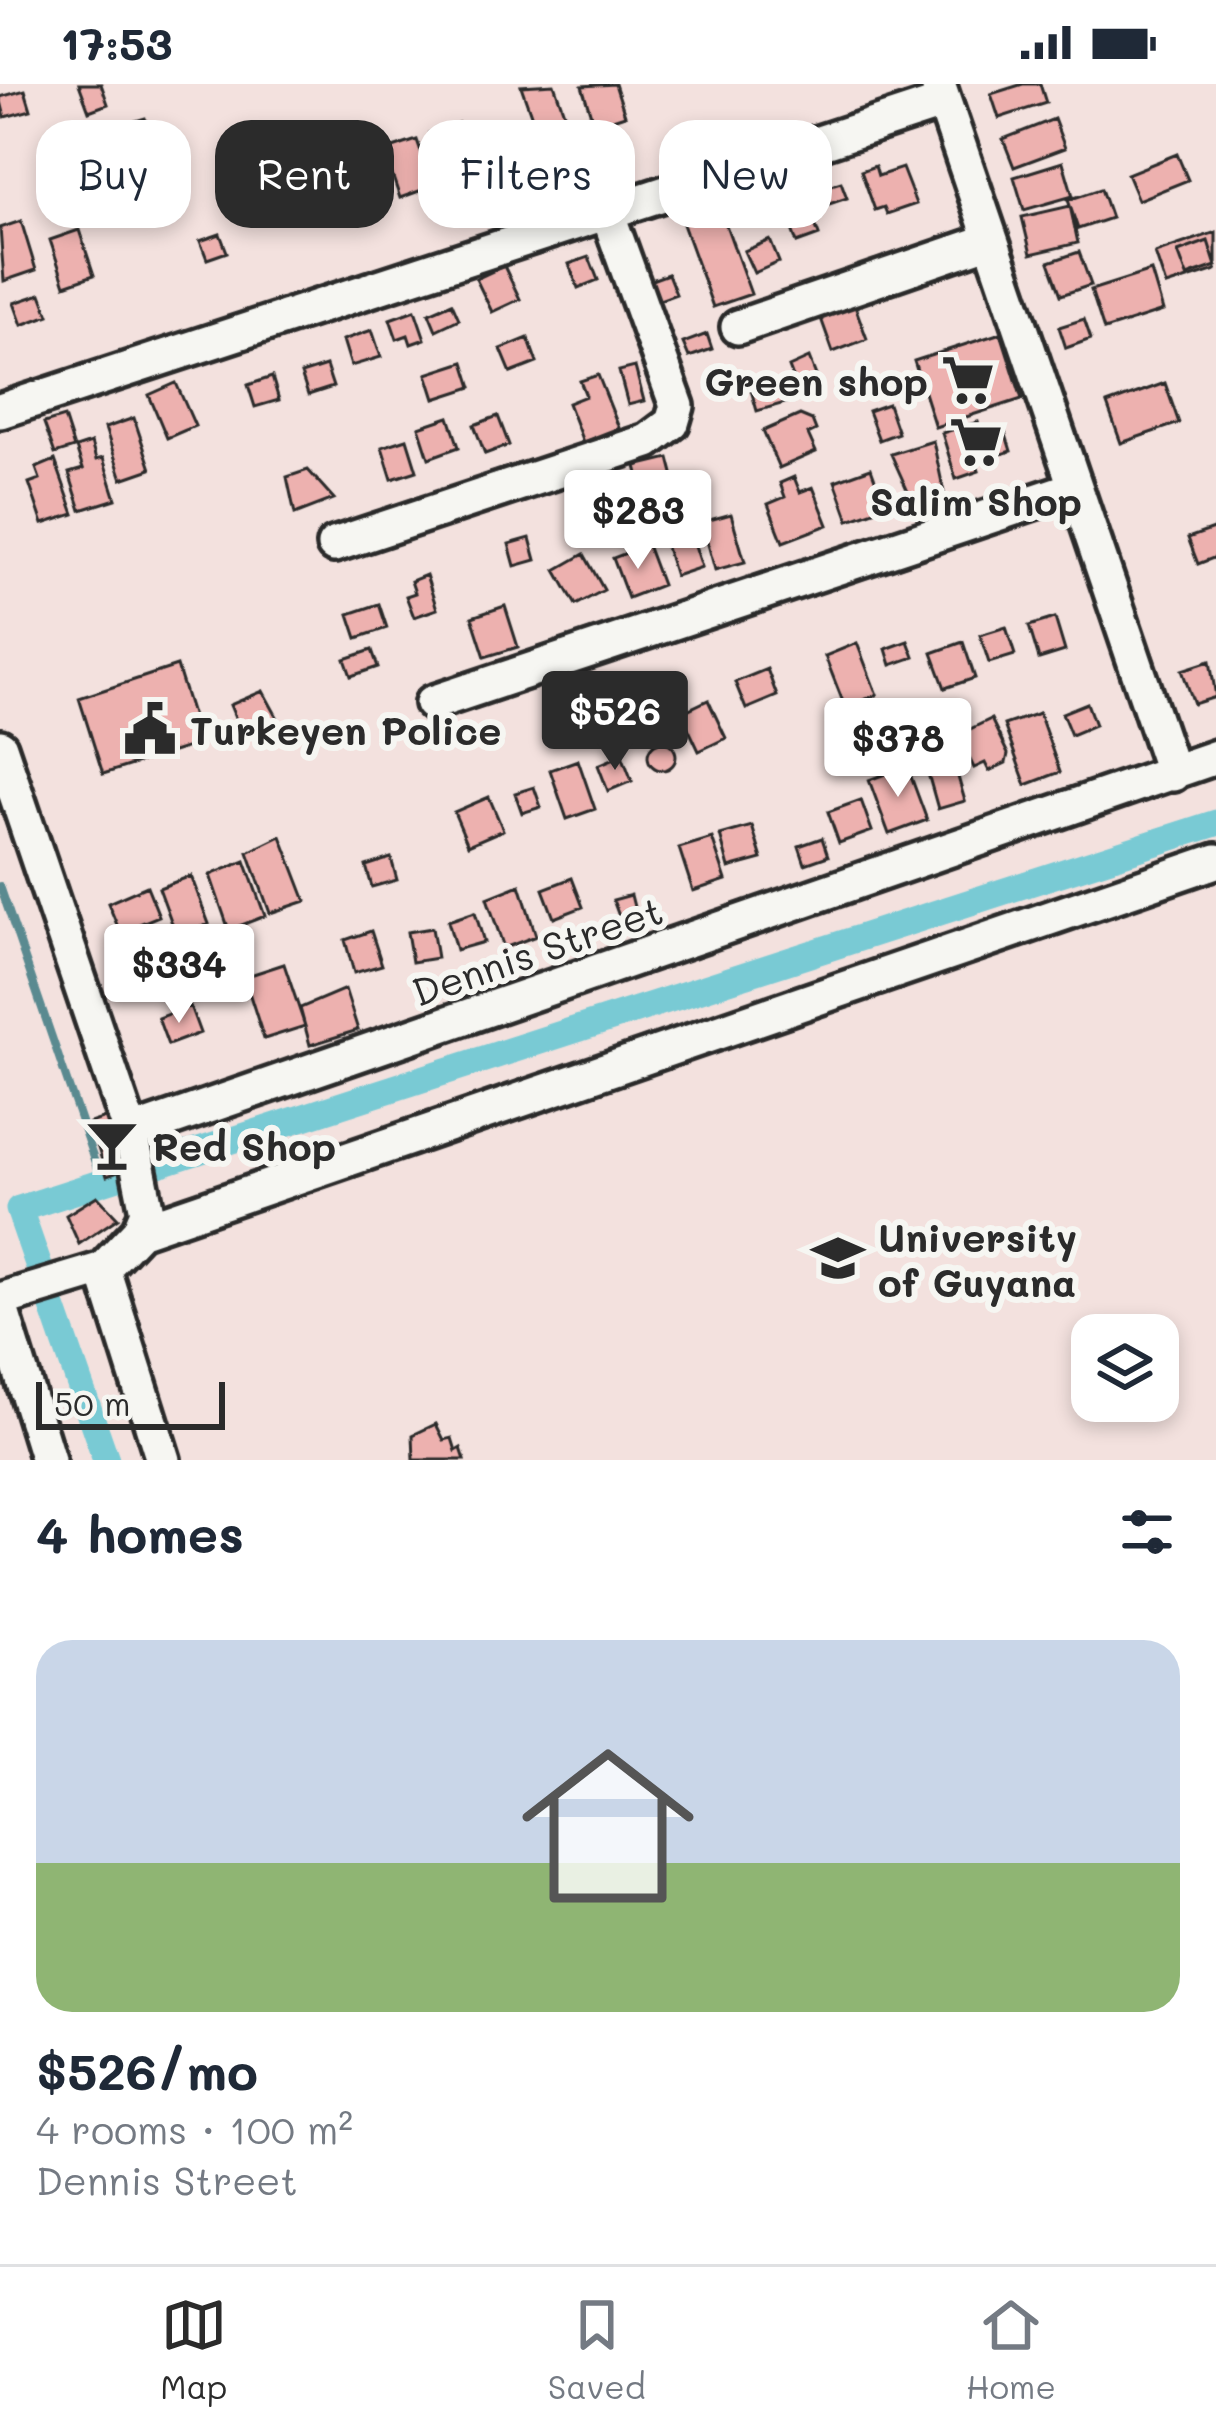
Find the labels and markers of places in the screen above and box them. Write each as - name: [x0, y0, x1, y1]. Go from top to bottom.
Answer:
- supermarket icon: Green shop: [939, 351, 997, 409]
- place label: Green shop: [704, 355, 928, 406]
- supermarket icon: Salim Shop: [947, 413, 1005, 471]
- pin: $283: [567, 470, 709, 572]
- place label: Salim Shop: [870, 475, 1082, 526]
- pin: $526: [544, 671, 686, 773]
- pin: $378: [827, 698, 969, 800]
- public building icon: Turkeyen Police: [121, 700, 179, 758]
- place label: Turkeyen Police: [190, 704, 501, 755]
- pin: $334: [108, 924, 250, 1026]
- bar icon: Red Shop: [83, 1116, 141, 1174]
- place label: Red Shop: [152, 1120, 336, 1171]
- place label: University of Guyana: [878, 1211, 1077, 1307]
- school or university icon: University of Guyana: [809, 1229, 867, 1287]

